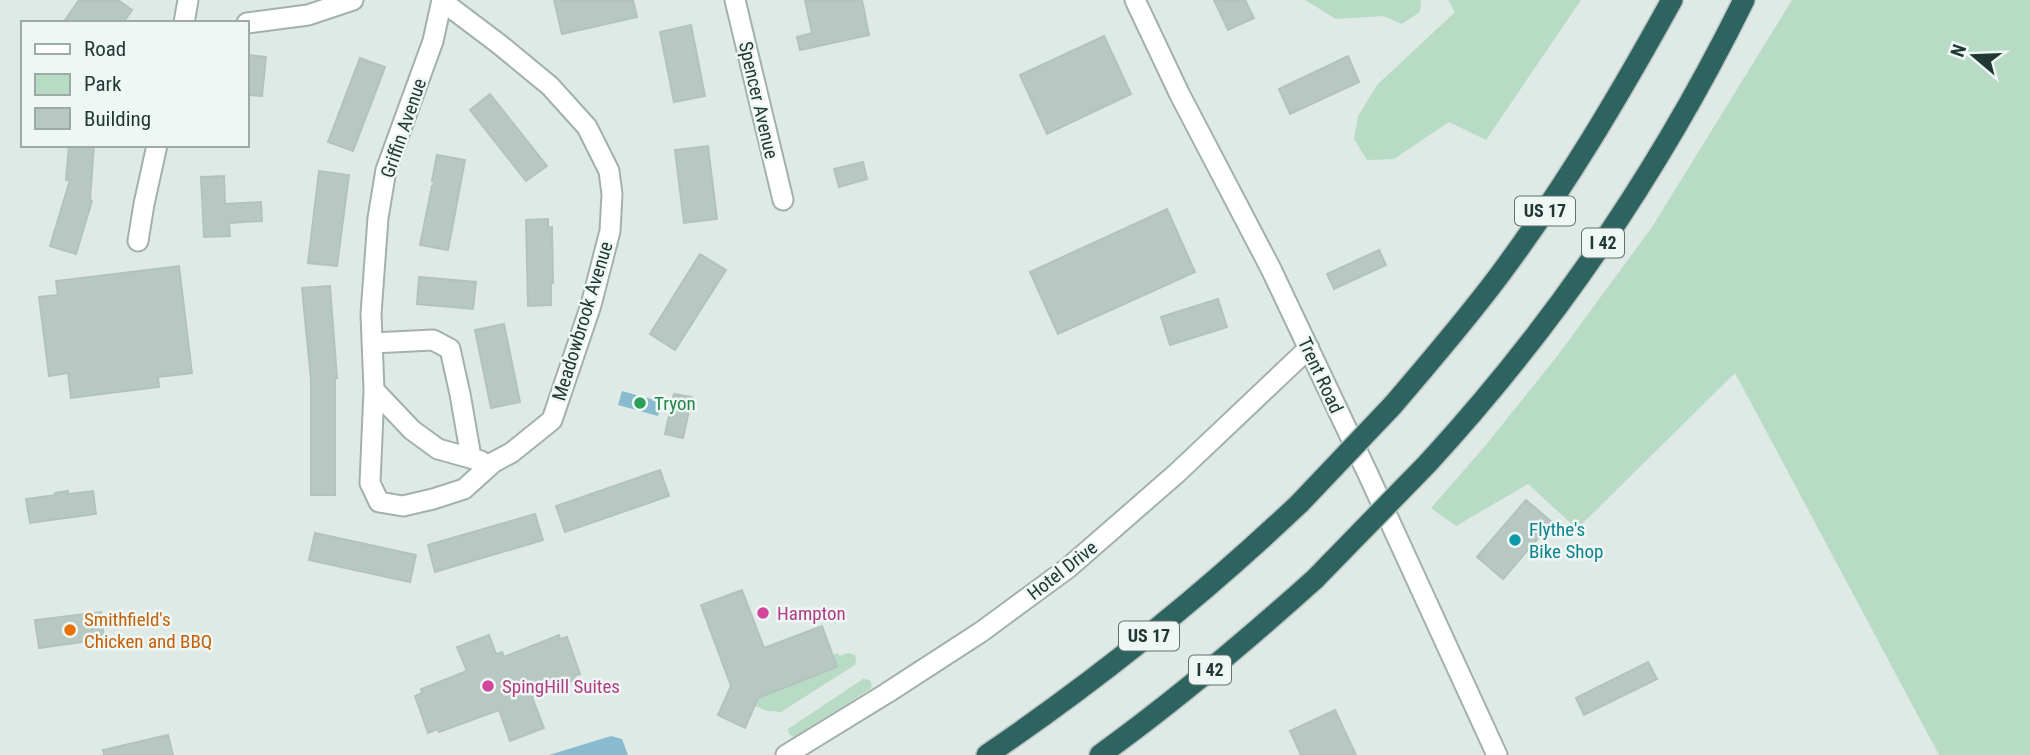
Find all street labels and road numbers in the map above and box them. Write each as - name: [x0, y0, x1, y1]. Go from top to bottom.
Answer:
- street label: Spencer Avenue: [734, 39, 783, 161]
- street label: Griffin Avenue: [376, 75, 431, 181]
- road number: US 17: [1515, 196, 1575, 226]
- road number: I 42: [1582, 229, 1624, 258]
- street label: Meadowbrook Avenue: [547, 239, 618, 404]
- street label: Trent Road: [1293, 334, 1348, 417]
- street label: Hotel Drive: [1023, 536, 1102, 605]
- road number: US 17: [1119, 622, 1179, 650]
- road number: I 42: [1189, 656, 1231, 684]

